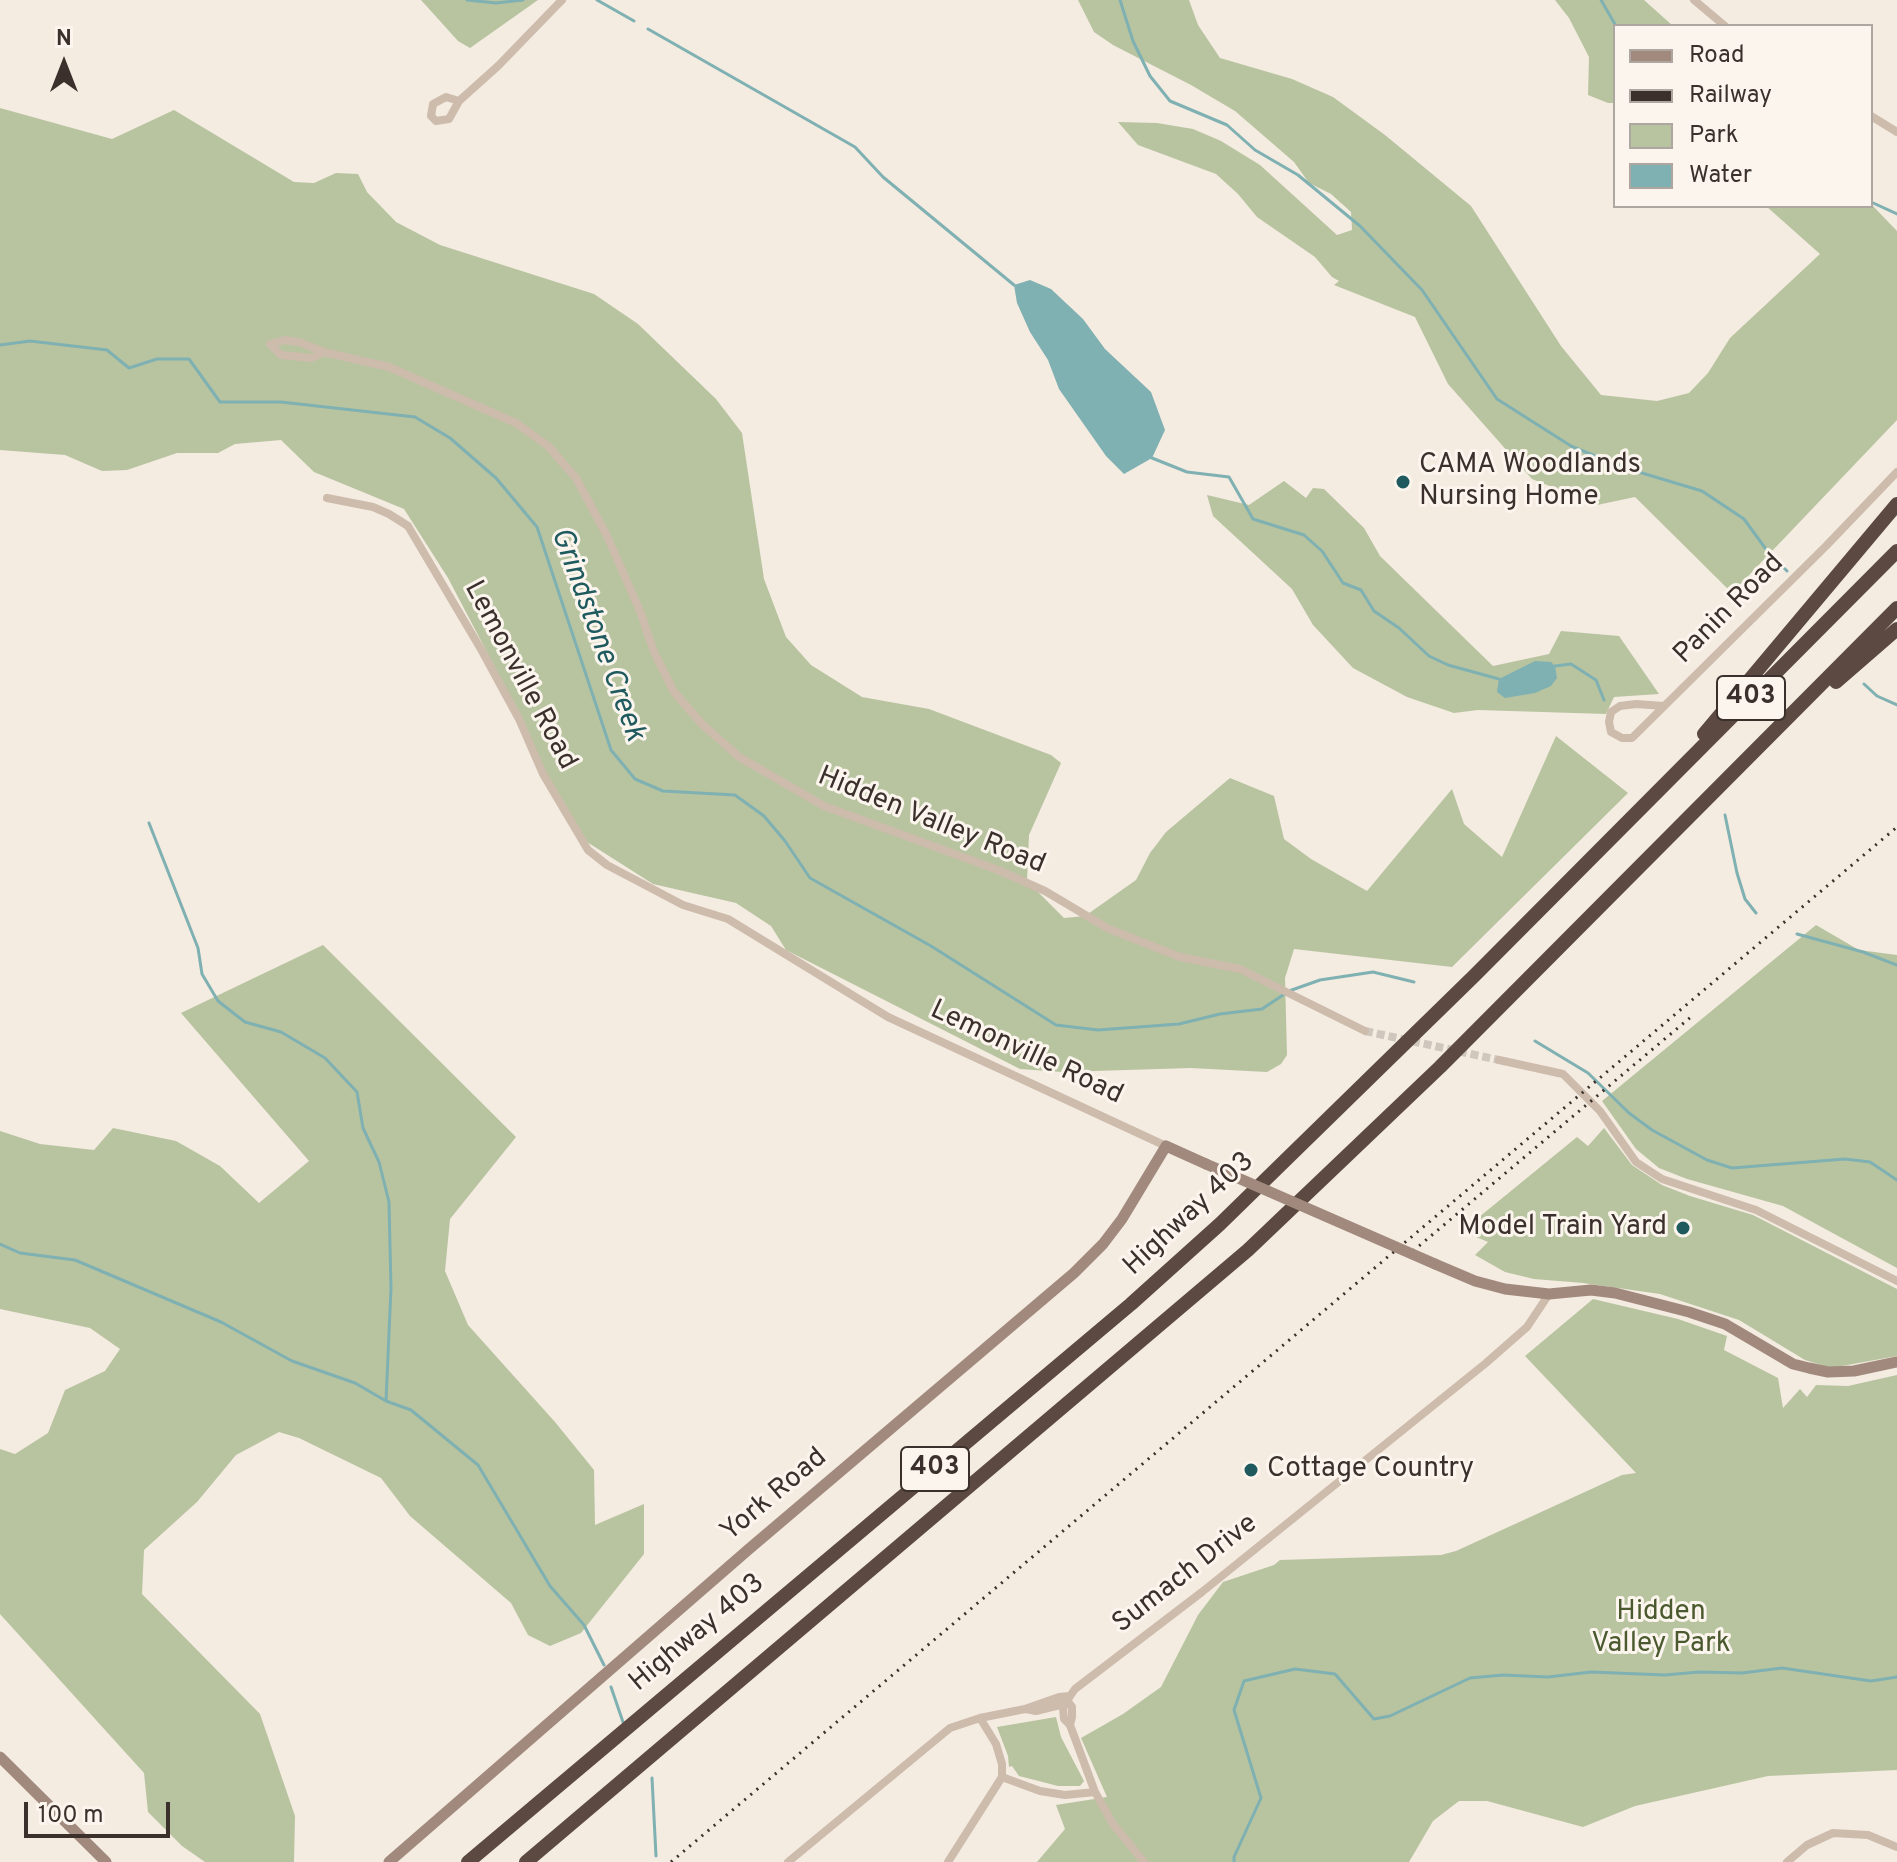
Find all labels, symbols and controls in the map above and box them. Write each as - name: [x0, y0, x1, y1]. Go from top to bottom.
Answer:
- north arrow: [24, 24, 104, 104]
- legend: [1613, 24, 1873, 208]
- text: N: [56, 26, 72, 53]
- text: Road: [1689, 41, 1745, 71]
- text: Railway: [1689, 81, 1772, 111]
- text: Park: [1689, 121, 1739, 151]
- text: Water: [1689, 161, 1752, 191]
- place label: CAMA Woodlands Nursing Home: [1419, 449, 1641, 515]
- marker: CAMA Woodlands Nursing Home: [1394, 473, 1412, 491]
- water label: Grindstone Creek: [541, 523, 651, 747]
- street label: Panin Road: [1668, 548, 1792, 672]
- street label: Lemonville Road: [455, 576, 583, 776]
- road number: 403: [1717, 676, 1785, 720]
- street label: Hidden Valley Road: [812, 761, 1050, 883]
- street label: Lemonville Road: [924, 995, 1128, 1113]
- street label: Highway 403: [1118, 1146, 1262, 1284]
- place label: Model Train Yard: [1458, 1211, 1667, 1245]
- marker: Model Train Yard: [1674, 1219, 1692, 1237]
- street label: York Road: [715, 1442, 835, 1550]
- road number: 403: [901, 1447, 969, 1491]
- place label: Cottage Country: [1267, 1453, 1474, 1487]
- marker: Cottage Country: [1242, 1461, 1260, 1479]
- street label: Sumach Drive: [1107, 1508, 1265, 1642]
- street label: Highway 403: [624, 1568, 772, 1700]
- park label: Hidden Valley Park: [1591, 1596, 1731, 1662]
- scale bar: [28, 1786, 174, 1836]
- text: 100 m: [38, 1801, 104, 1831]

